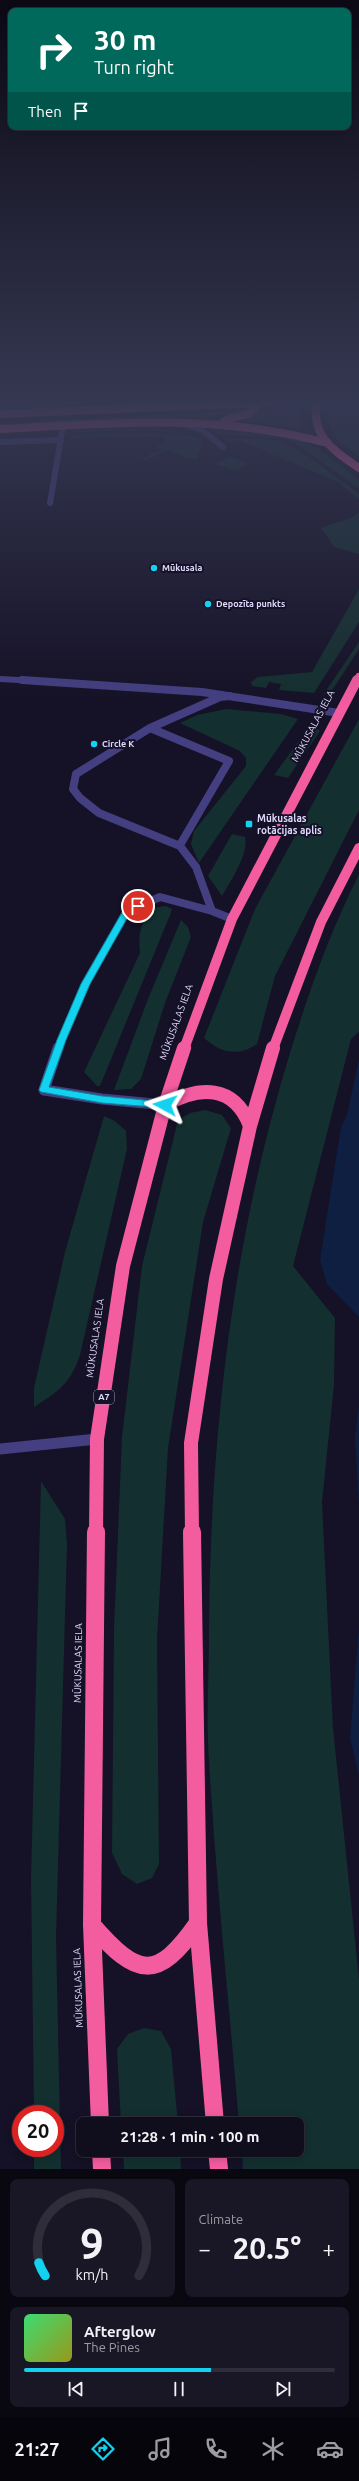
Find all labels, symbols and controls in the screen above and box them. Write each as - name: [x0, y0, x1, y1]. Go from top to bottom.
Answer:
- icon: right: [28, 24, 80, 76]
- text: 30 m: [94, 24, 156, 55]
- text: Turn right: [94, 57, 174, 77]
- icon: arrive: [70, 100, 92, 122]
- text: Then: [28, 103, 62, 120]
- marker: Mūkusala: [149, 563, 159, 573]
- place label: Mūkusala: [162, 563, 202, 573]
- marker: Depozīta punkts: [203, 599, 213, 609]
- place label: Depozīta punkts: [216, 599, 285, 609]
- street label: MŪKUSALAS IELA: [289, 688, 337, 764]
- marker: Circle K: [89, 739, 99, 749]
- place label: Circle K: [102, 739, 134, 749]
- place label: Mūkusalas rotācijas aplis: [257, 813, 322, 836]
- marker: Mūkusalas rotācijas aplis: [244, 819, 254, 829]
- pin: [121, 889, 155, 923]
- icon: arrive: [127, 895, 149, 917]
- street label: MŪKUSALAS IELA: [157, 982, 195, 1061]
- position arrow: [144, 1084, 186, 1126]
- street label: MŪKUSALAS IELA: [84, 1297, 106, 1378]
- road number: A7: [94, 1390, 114, 1404]
- street label: MŪKUSALAS IELA: [72, 1623, 84, 1703]
- street label: MŪKUSALAS IELA: [71, 1947, 85, 2028]
- speed limit sign: 20: [12, 2105, 64, 2157]
- text: 21:28 · 1 min · 100 m: [121, 2128, 259, 2145]
- text: Climate: [199, 2212, 243, 2226]
- text: 9: [81, 2220, 104, 2267]
- text: 20.5°: [232, 2231, 301, 2265]
- text: −: [199, 2236, 211, 2261]
- text: +: [323, 2236, 335, 2261]
- text: km/h: [76, 2267, 109, 2283]
- text: Afterglow: [84, 2323, 156, 2340]
- text: The Pines: [84, 2340, 140, 2354]
- icon: previous: [65, 2378, 87, 2400]
- icon: pause: [168, 2378, 190, 2400]
- icon: next: [272, 2378, 294, 2400]
- icon: directions: [89, 2435, 117, 2463]
- icon: music: [146, 2435, 174, 2463]
- icon: phone: [202, 2435, 230, 2463]
- icon: climate: [259, 2435, 287, 2463]
- icon: car: [316, 2435, 344, 2463]
- text: 21:27: [14, 2439, 60, 2459]

